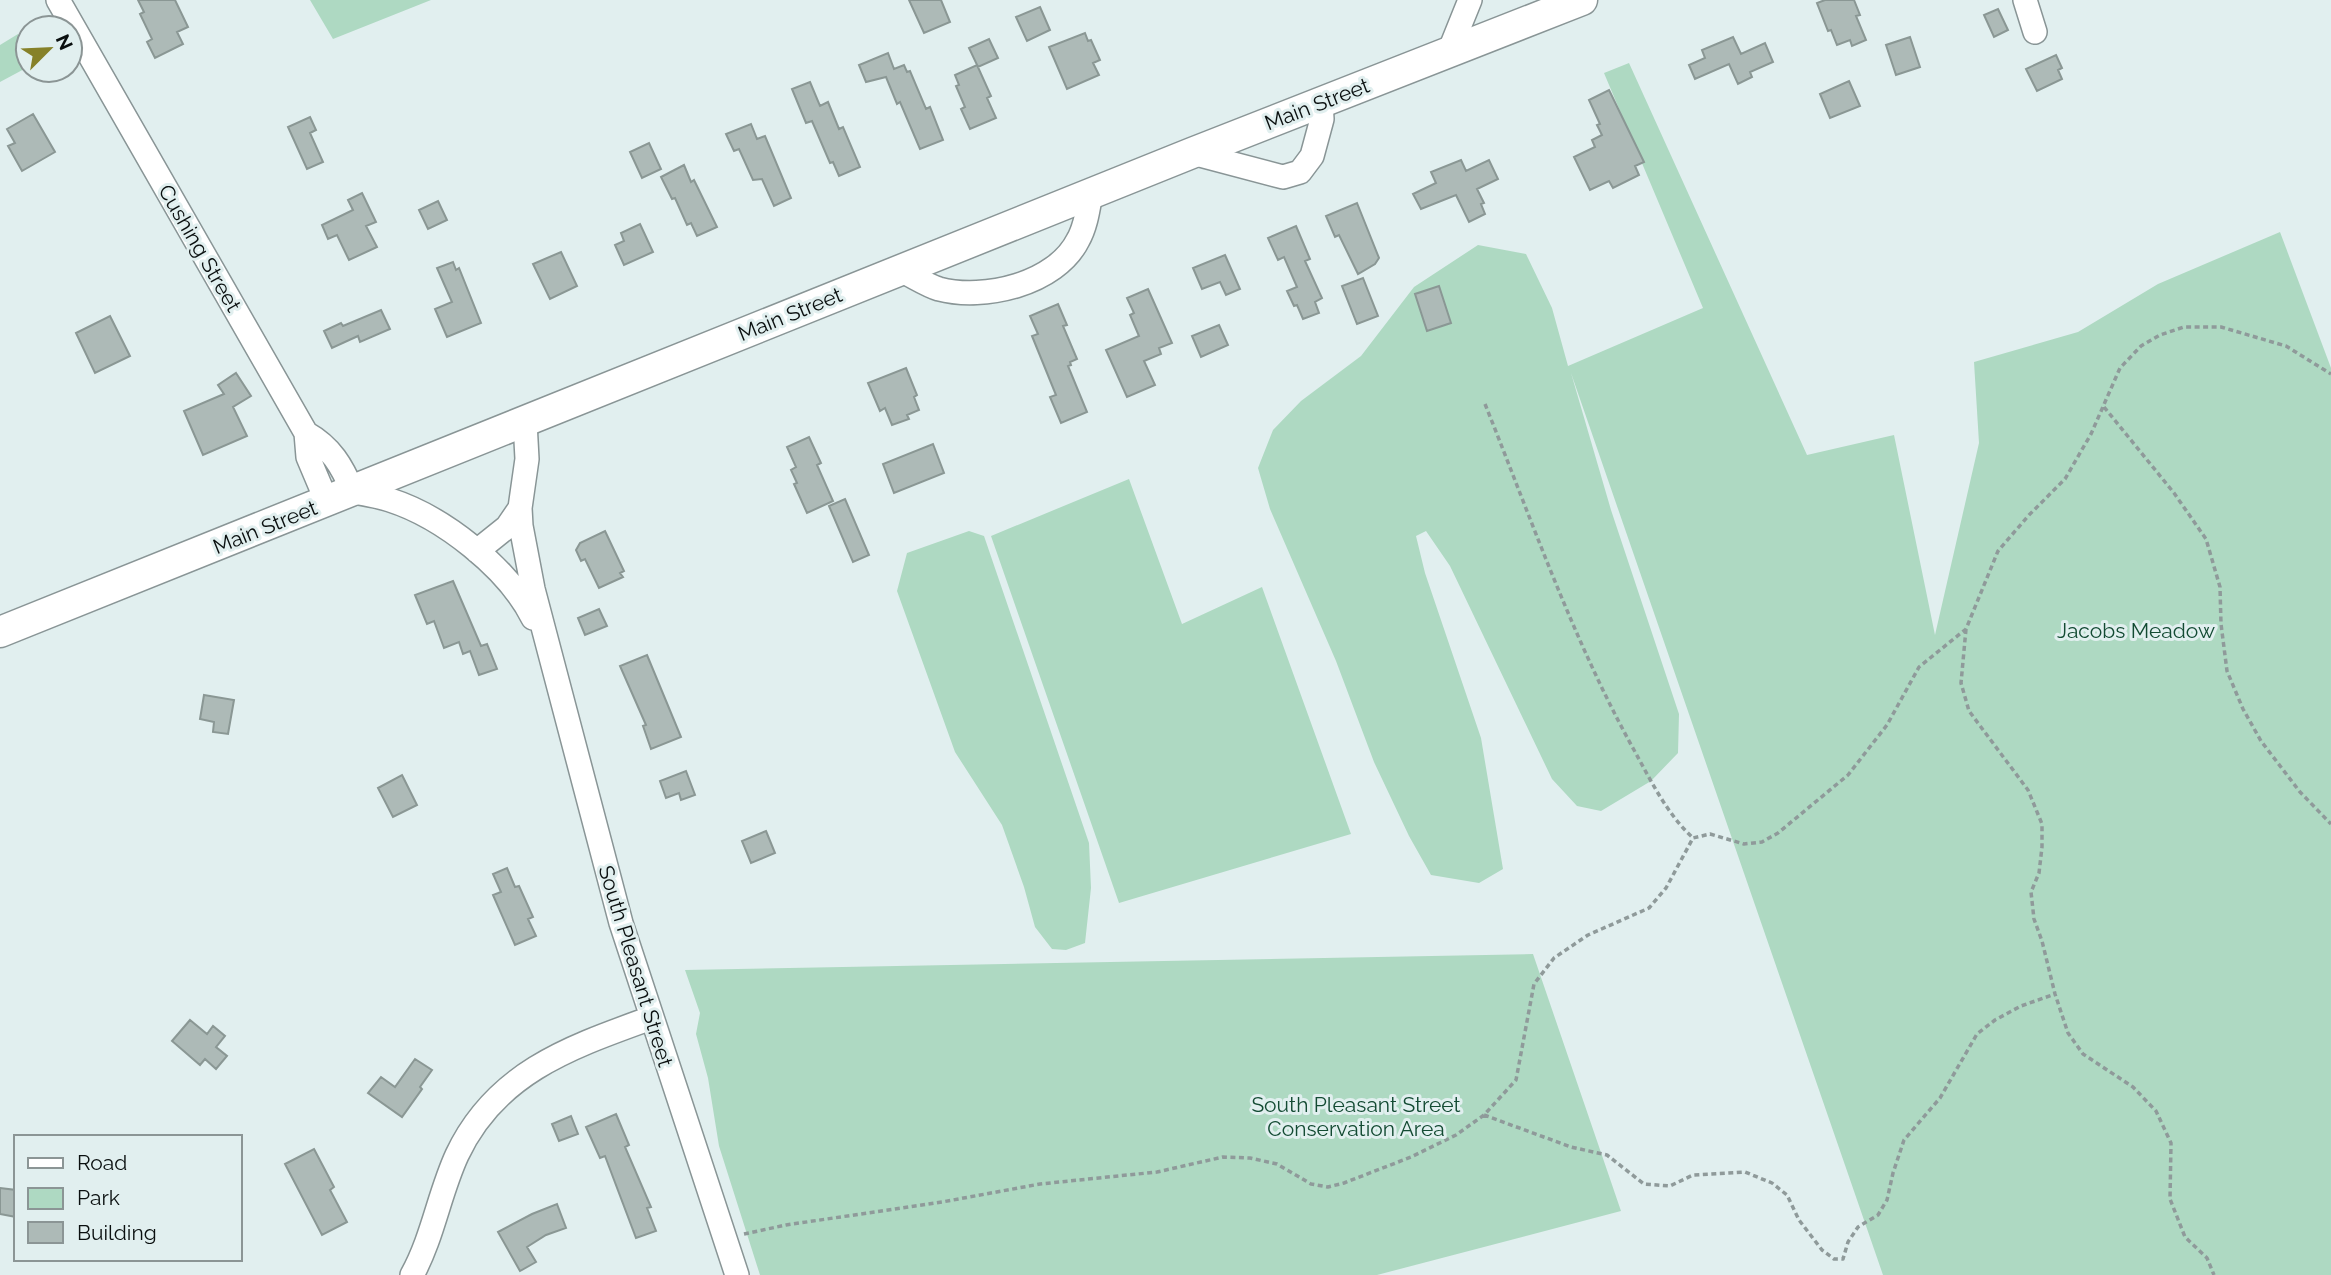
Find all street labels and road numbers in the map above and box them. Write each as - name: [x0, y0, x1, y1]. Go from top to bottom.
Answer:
- street label: Main Street: [1261, 73, 1373, 135]
- street label: Cushing Street: [154, 180, 246, 316]
- street label: Main Street: [734, 282, 846, 346]
- street label: Main Street: [209, 495, 321, 559]
- street label: South Pleasant Street: [593, 862, 679, 1070]

